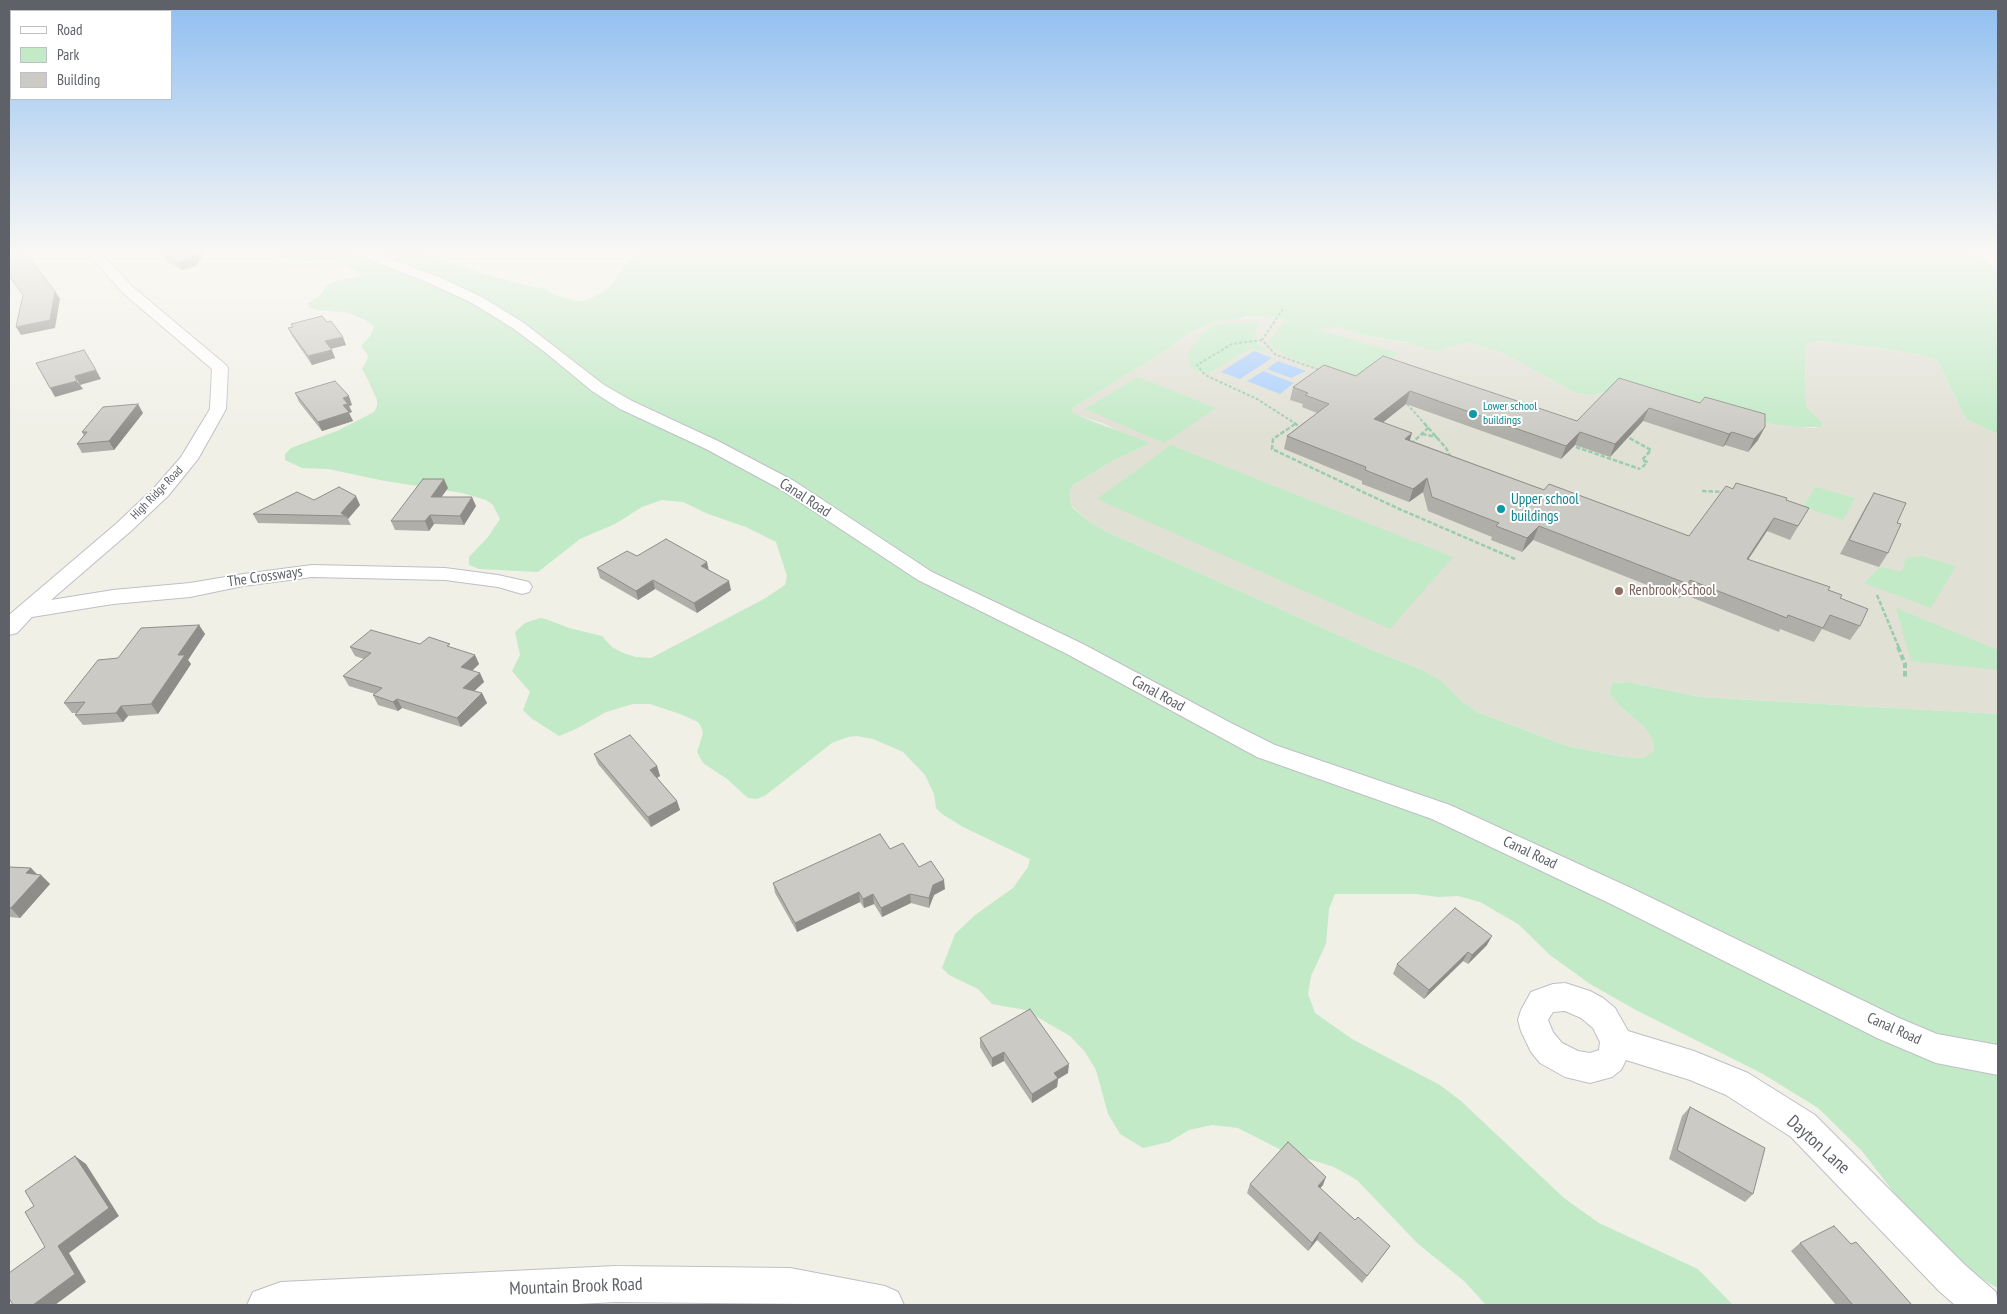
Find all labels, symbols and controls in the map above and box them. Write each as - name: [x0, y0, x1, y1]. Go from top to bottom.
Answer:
- legend: [10, 10, 172, 100]
- text: Road: [57, 20, 83, 39]
- text: Park: [57, 45, 79, 64]
- text: Building: [57, 70, 100, 89]
- place label: Lower school buildings: [1483, 400, 1537, 428]
- marker: Lower school buildings: [1467, 408, 1479, 420]
- street label: High Ridge Road: [128, 463, 186, 523]
- street label: Canal Road: [776, 475, 834, 521]
- place label: Upper school buildings: [1511, 491, 1579, 526]
- marker: Upper school buildings: [1495, 503, 1507, 515]
- street label: The Crossways: [226, 563, 304, 591]
- place label: Renbrook School: [1629, 582, 1716, 600]
- marker: Renbrook School: [1613, 585, 1625, 597]
- street label: Canal Road: [1128, 672, 1188, 716]
- street label: Canal Road: [1500, 833, 1560, 873]
- street label: Canal Road: [1864, 1009, 1924, 1049]
- street label: Dayton Lane: [1782, 1111, 1854, 1179]
- street label: Mountain Brook Road: [509, 1274, 643, 1300]

